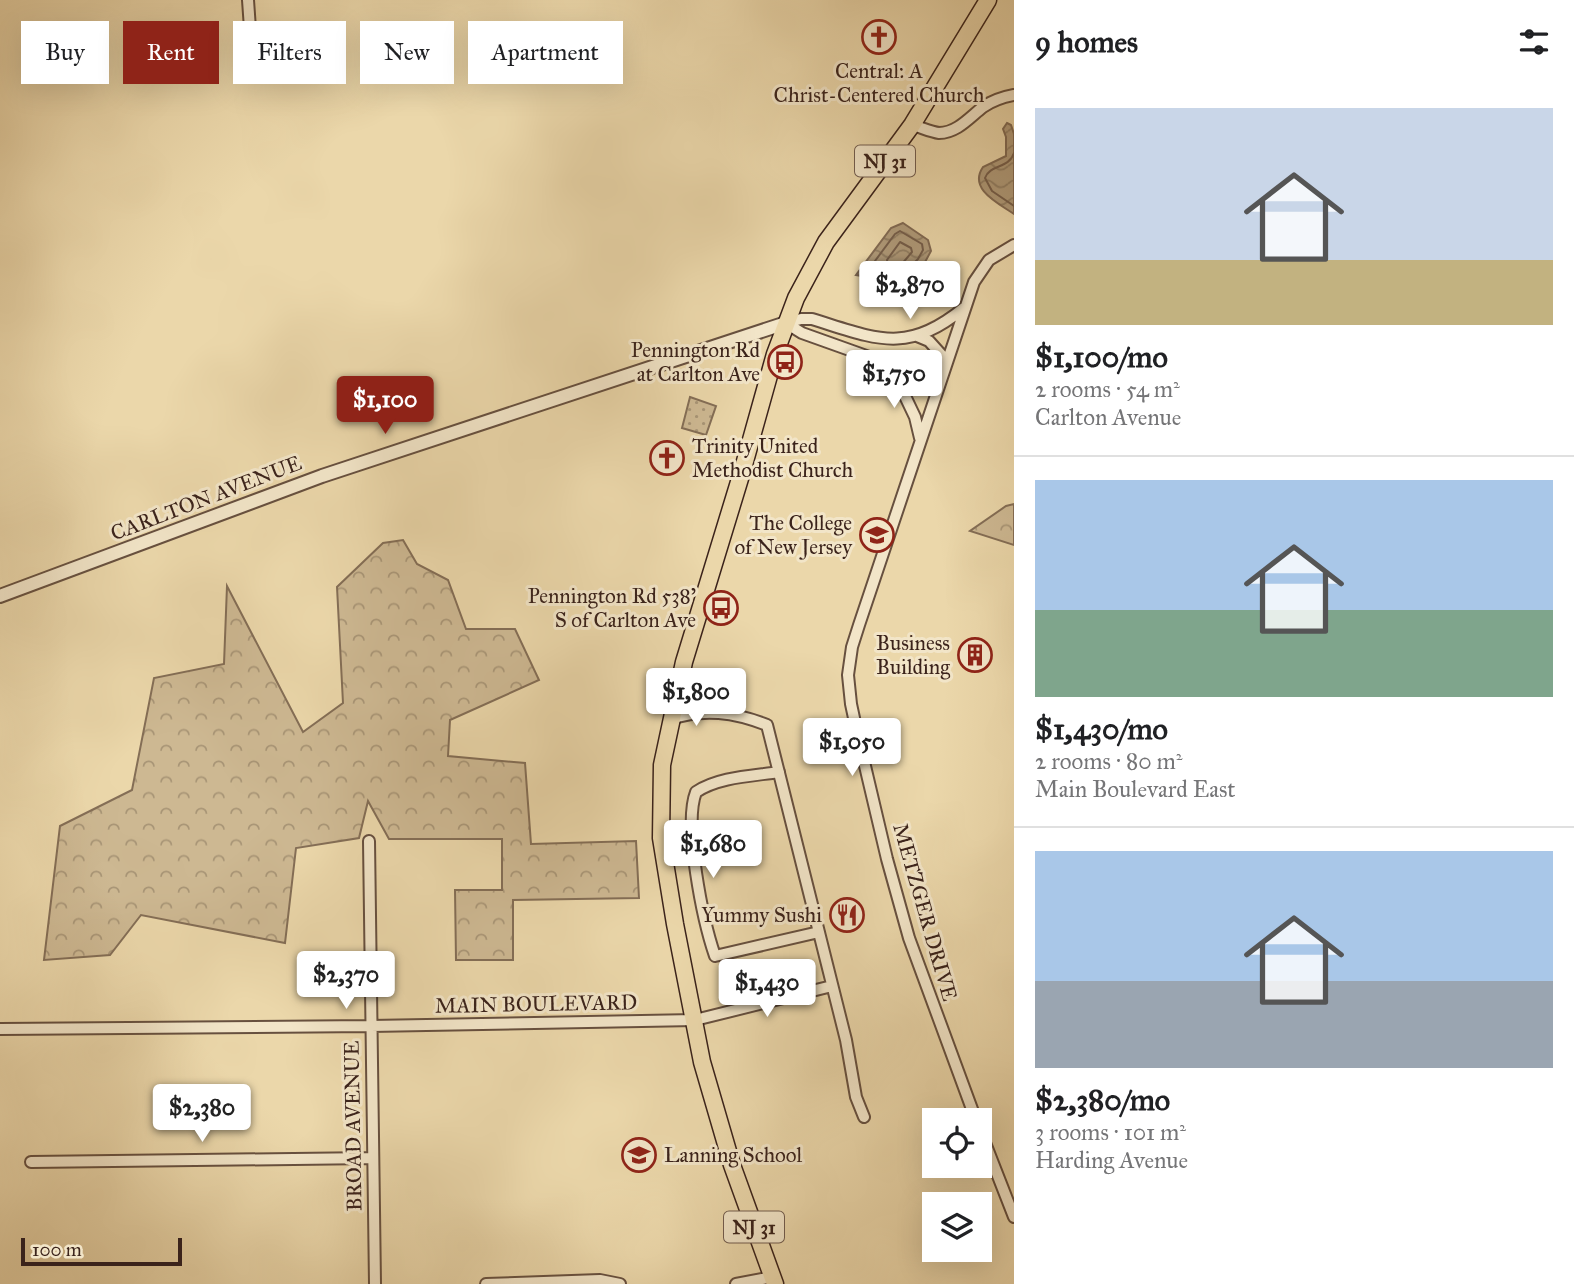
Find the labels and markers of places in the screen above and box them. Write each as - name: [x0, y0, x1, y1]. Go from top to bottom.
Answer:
- church icon: Central: A Christ-Centered Church: [860, 18, 898, 56]
- place label: Central: A Christ-Centered Church: [774, 58, 985, 108]
- pin: $2,870: [853, 262, 967, 321]
- place label: Pennington Rd at Carlton Ave: [631, 337, 760, 387]
- bus stop icon: Pennington Rd at Carlton Ave: [766, 343, 804, 381]
- pin: $1,750: [837, 350, 951, 410]
- pin: $1,100: [328, 376, 442, 436]
- place label: Trinity United Methodist Church: [692, 433, 854, 483]
- church icon: Trinity United Methodist Church: [648, 439, 686, 477]
- place label: The College of New Jersey: [734, 510, 853, 560]
- school or university icon: The College of New Jersey: [858, 516, 896, 554]
- place label: Pennington Rd 538' S of Carlton Ave: [528, 583, 696, 633]
- bus stop icon: Pennington Rd 538' S of Carlton Ave: [702, 589, 740, 627]
- place label: Business Building: [876, 630, 950, 680]
- building icon: Business Building: [956, 636, 994, 674]
- pin: $1,800: [639, 668, 753, 728]
- pin: $1,050: [795, 718, 909, 778]
- pin: $1,680: [656, 820, 770, 880]
- restaurant icon: Yummy Sushi: [828, 896, 866, 934]
- place label: Yummy Sushi: [701, 902, 822, 928]
- pin: $2,370: [289, 951, 403, 1011]
- pin: $1,430: [710, 960, 824, 1019]
- pin: $2,380: [145, 1084, 259, 1144]
- school or university icon: Lanning School: [620, 1136, 658, 1174]
- place label: Lanning School: [664, 1142, 802, 1168]

